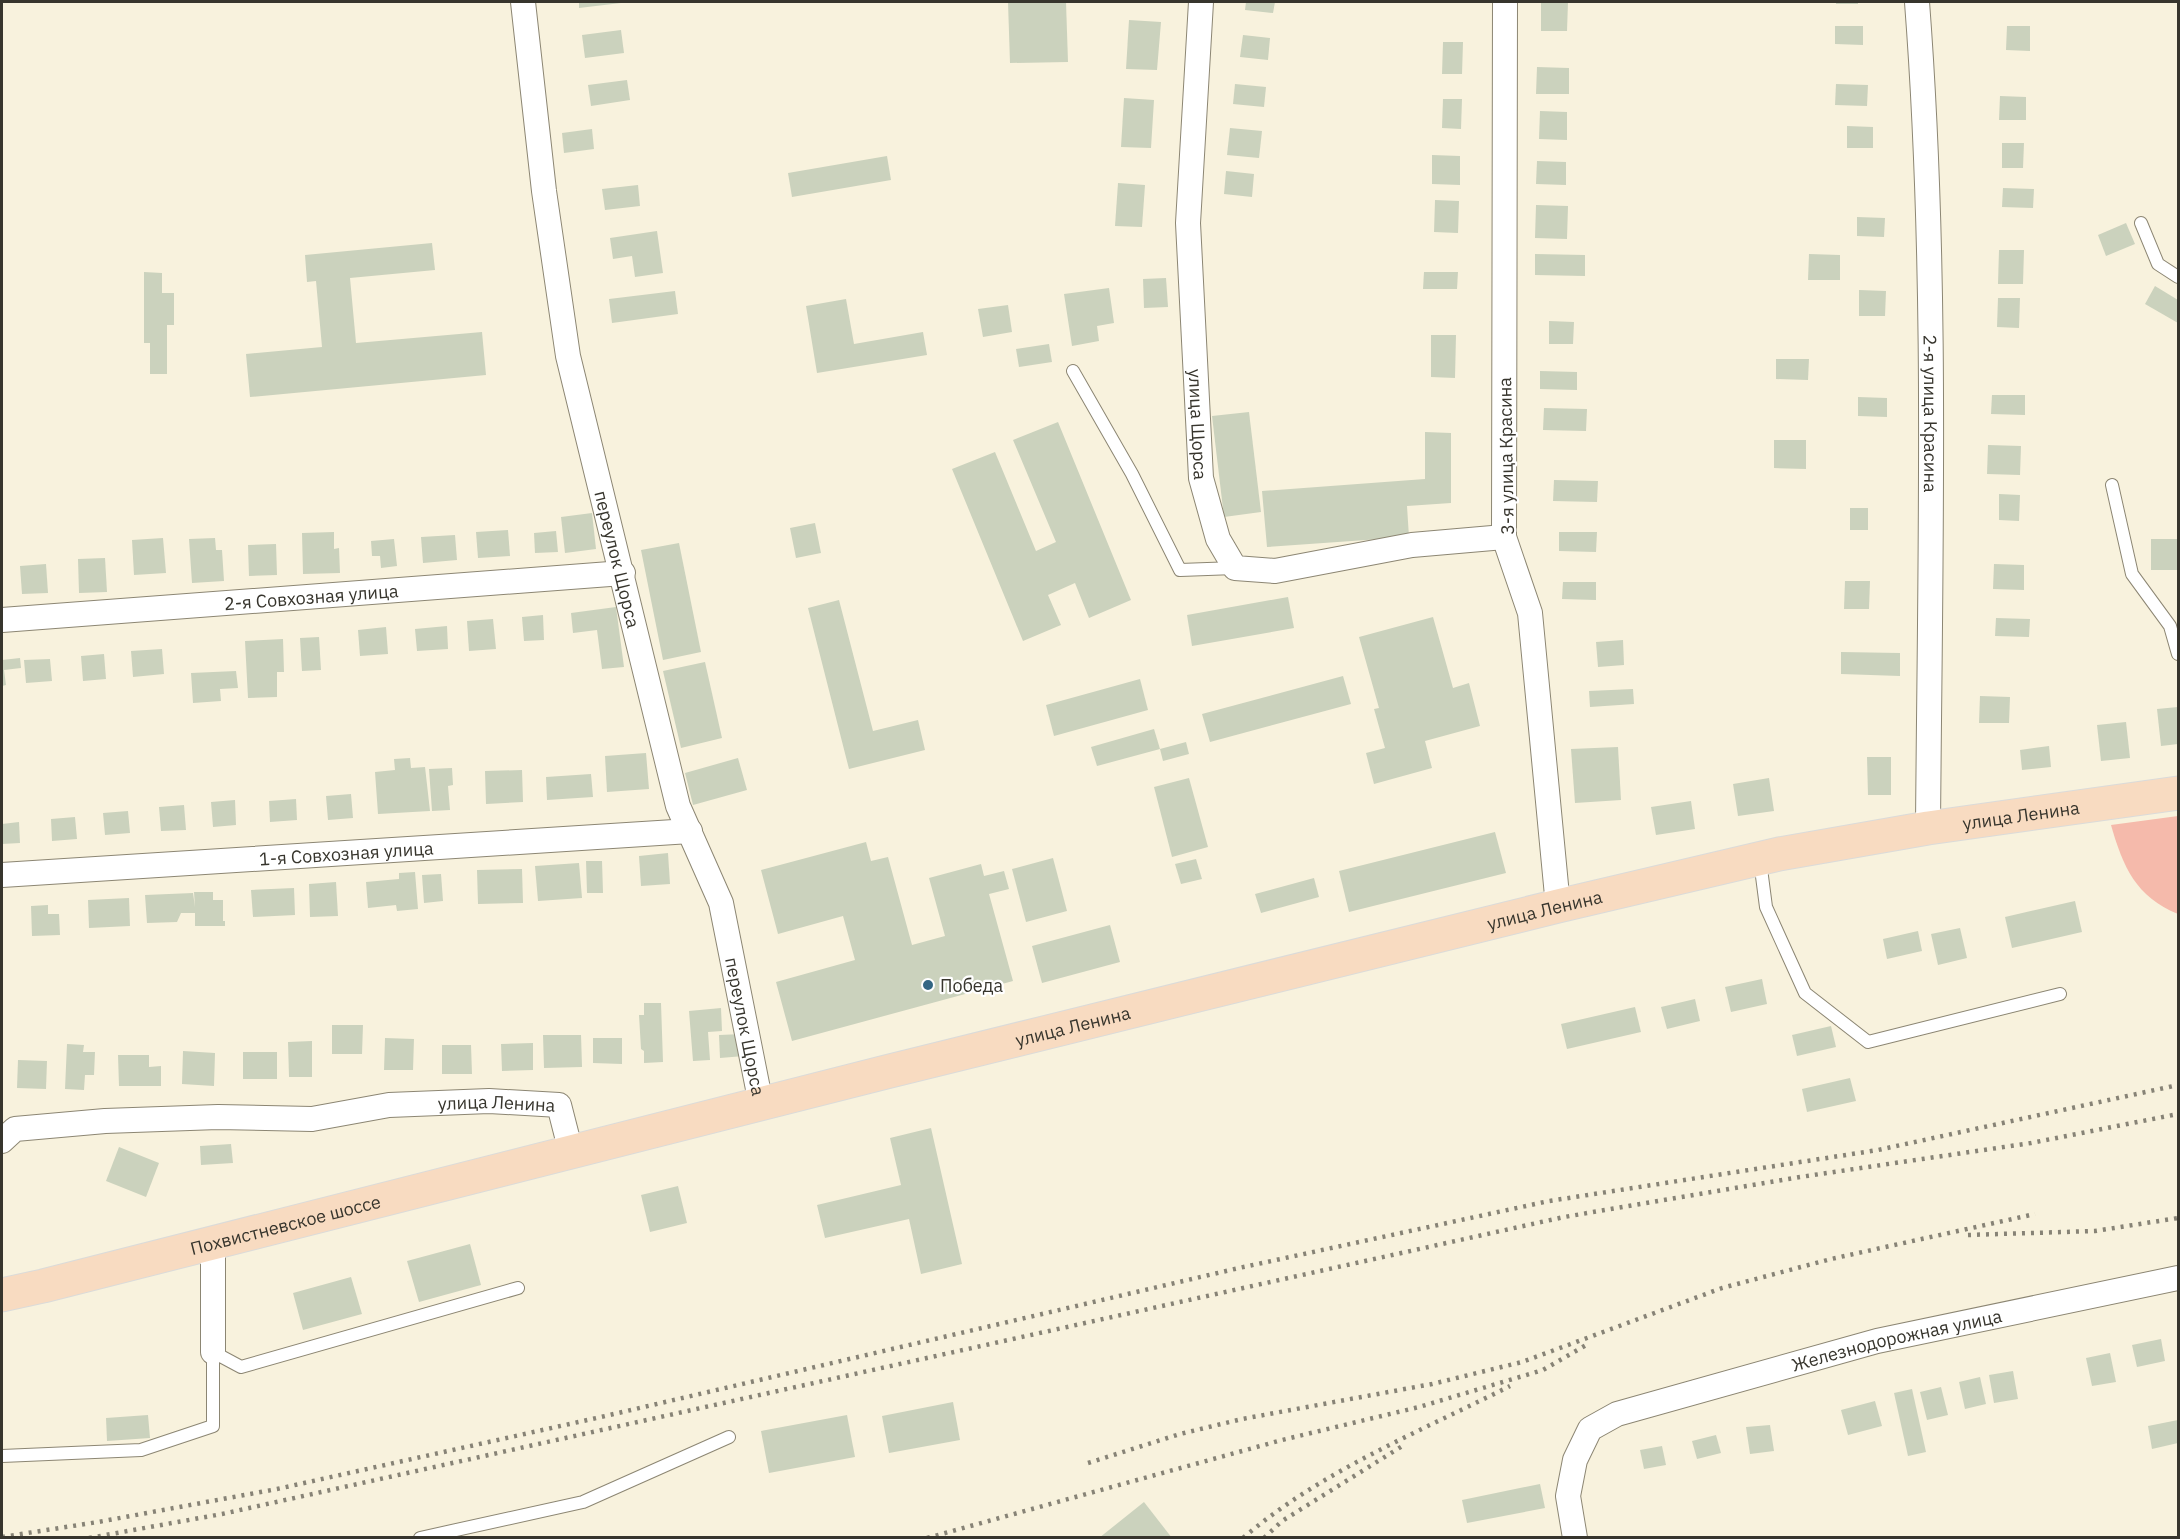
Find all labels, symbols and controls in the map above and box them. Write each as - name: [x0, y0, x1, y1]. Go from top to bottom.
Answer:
- street label: 2-я улица Красина: [1919, 335, 1943, 493]
- street label: улица Щорса: [1184, 368, 1213, 481]
- street label: 3-я улица Красина: [1493, 377, 1519, 535]
- street label: переулок Щорса: [590, 488, 646, 631]
- street label: 2-я Совхозная улица: [223, 579, 400, 615]
- street label: улица Ленина: [1961, 795, 2081, 835]
- street label: 1-я Совхозная улица: [258, 836, 435, 870]
- street label: улица Ленина: [1485, 884, 1605, 935]
- street label: переулок Щорса: [721, 955, 771, 1098]
- place label: Победа: [940, 974, 1003, 997]
- marker: Победа: [921, 978, 935, 992]
- street label: улица Ленина: [1013, 1001, 1133, 1051]
- street label: улица Ленина: [437, 1089, 556, 1116]
- street label: Похвистневское шоссе: [188, 1189, 383, 1260]
- street label: Железнодорожная улица: [1789, 1304, 2004, 1376]

